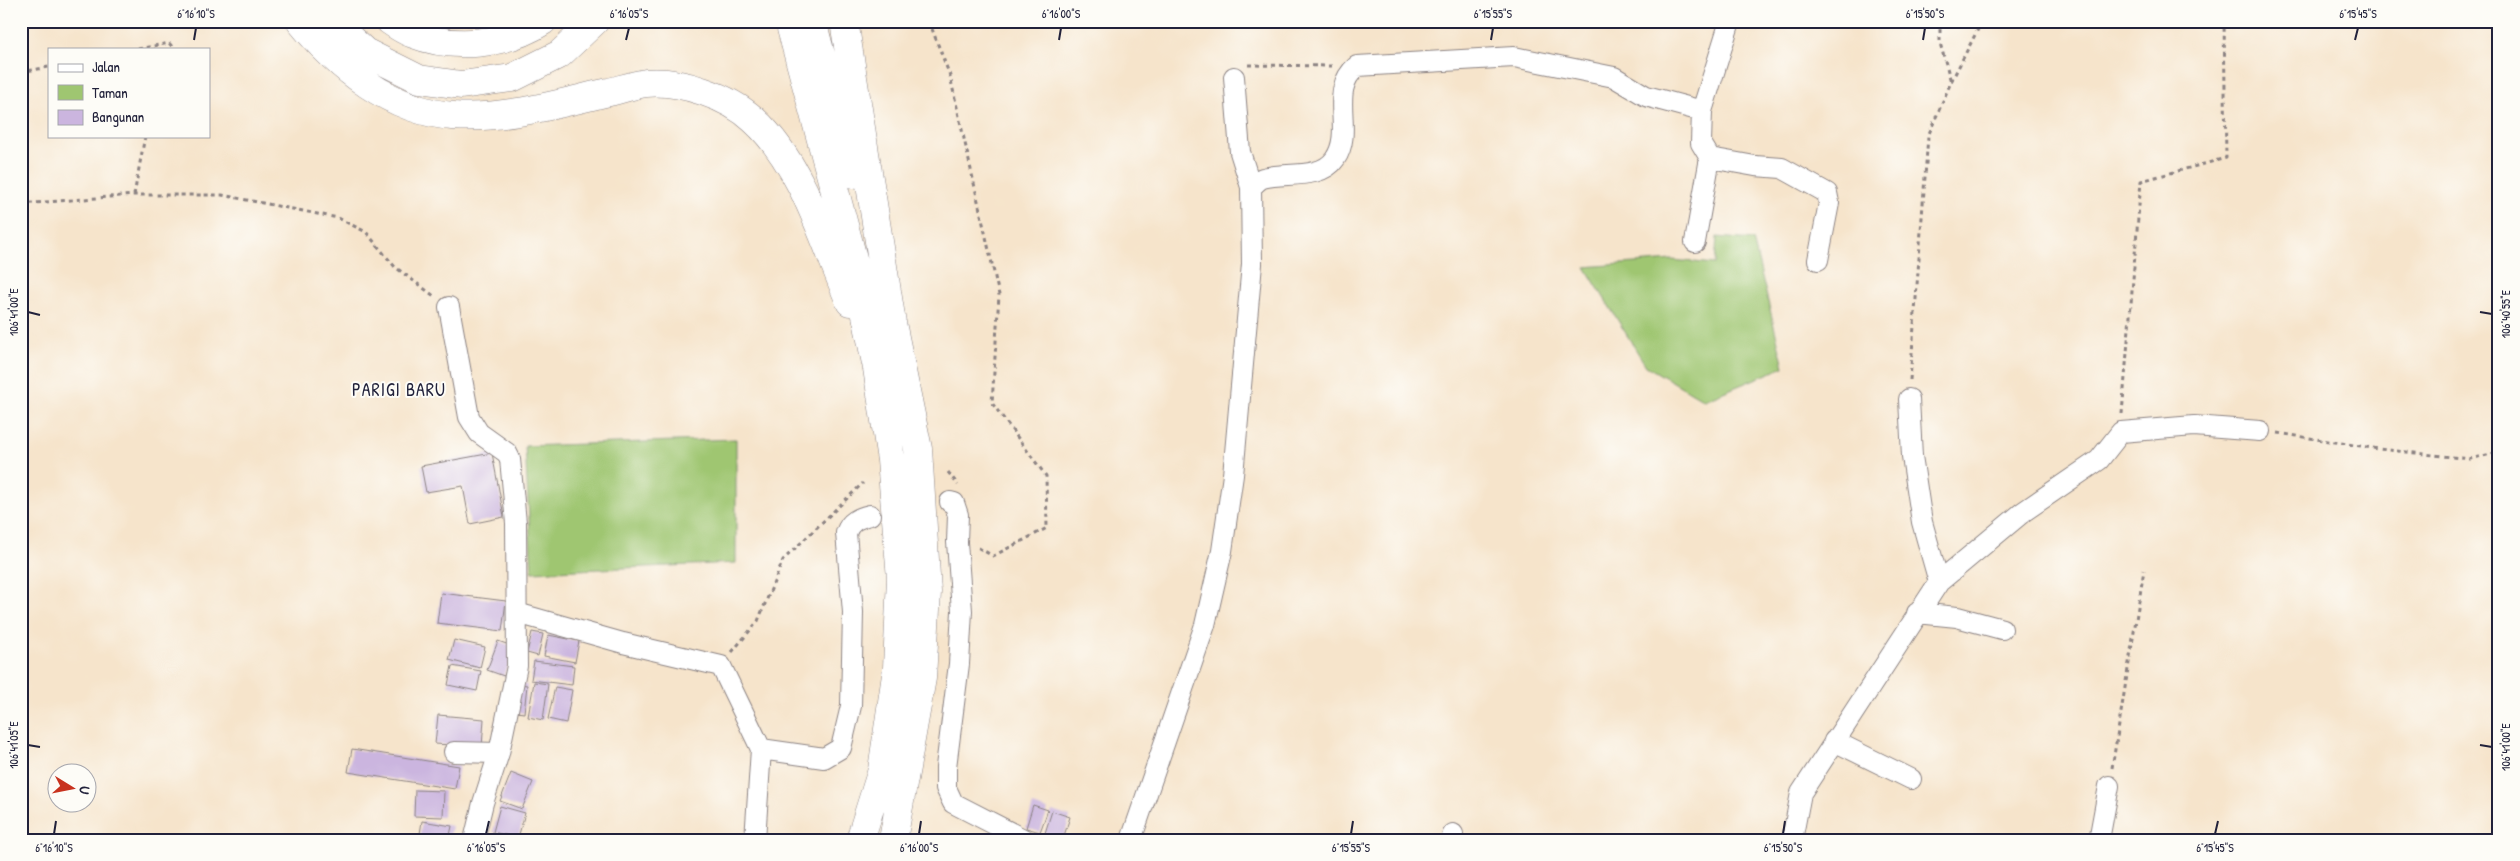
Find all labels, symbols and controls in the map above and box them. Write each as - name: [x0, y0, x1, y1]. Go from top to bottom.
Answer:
- text: 6°16'10"S: [177, 5, 215, 22]
- text: 6°16'05"S: [610, 5, 649, 22]
- text: 6°16'00"S: [1042, 5, 1081, 22]
- text: 6°15'55"S: [1474, 5, 1513, 22]
- text: 6°15'50"S: [1906, 5, 1945, 22]
- text: 6°15'45"S: [2339, 5, 2377, 22]
- legend: [48, 48, 210, 138]
- text: Jalan: [92, 56, 120, 77]
- text: Taman: [92, 82, 128, 103]
- text: Bangunan: [92, 106, 145, 127]
- text: 106°41'00"E: [5, 287, 22, 336]
- text: 106°40'55"E: [2497, 289, 2514, 338]
- district label: PARIGI BARU: [352, 377, 446, 402]
- text: 106°41'05"E: [5, 721, 22, 769]
- text: 106°41'00"E: [2497, 722, 2514, 771]
- north arrow: [48, 764, 98, 814]
- text: U: [75, 785, 95, 796]
- text: 6°16'10"S: [35, 839, 73, 856]
- text: 6°16'05"S: [467, 839, 506, 856]
- text: 6°16'00"S: [900, 839, 939, 856]
- text: 6°15'55"S: [1332, 839, 1371, 856]
- text: 6°15'50"S: [1764, 839, 1803, 856]
- text: 6°15'45"S: [2196, 839, 2234, 856]

